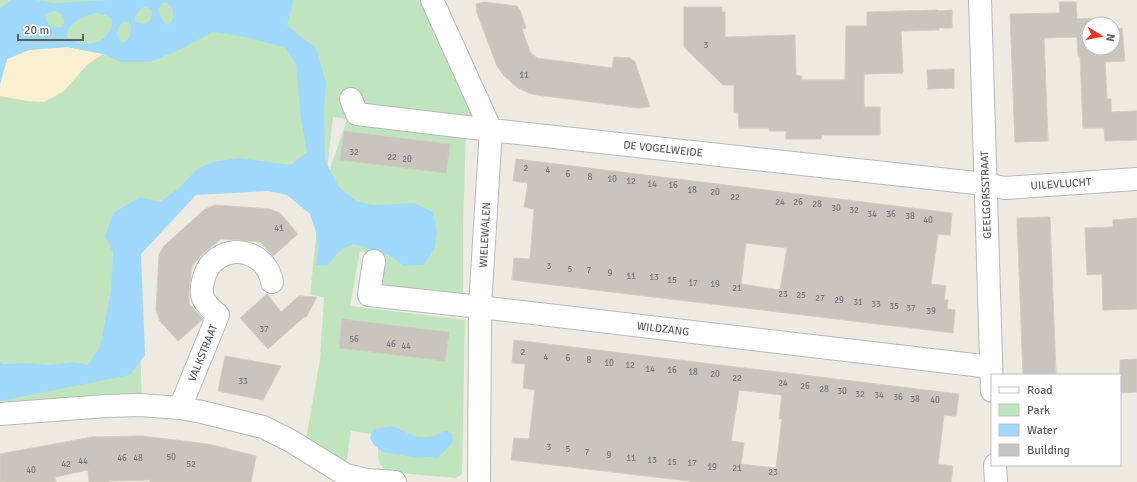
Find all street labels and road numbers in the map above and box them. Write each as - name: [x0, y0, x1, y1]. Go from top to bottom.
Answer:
- street label: DE VOGELWEIDE: [623, 138, 703, 160]
- street label: GEELGORSSTRAAT: [978, 150, 994, 239]
- street label: UILEVLUCHT: [1030, 175, 1092, 193]
- street label: WIELEWALEN: [477, 202, 493, 268]
- street label: WILDZANG: [636, 319, 690, 339]
- street label: VALKSTRAAT: [186, 322, 221, 384]

